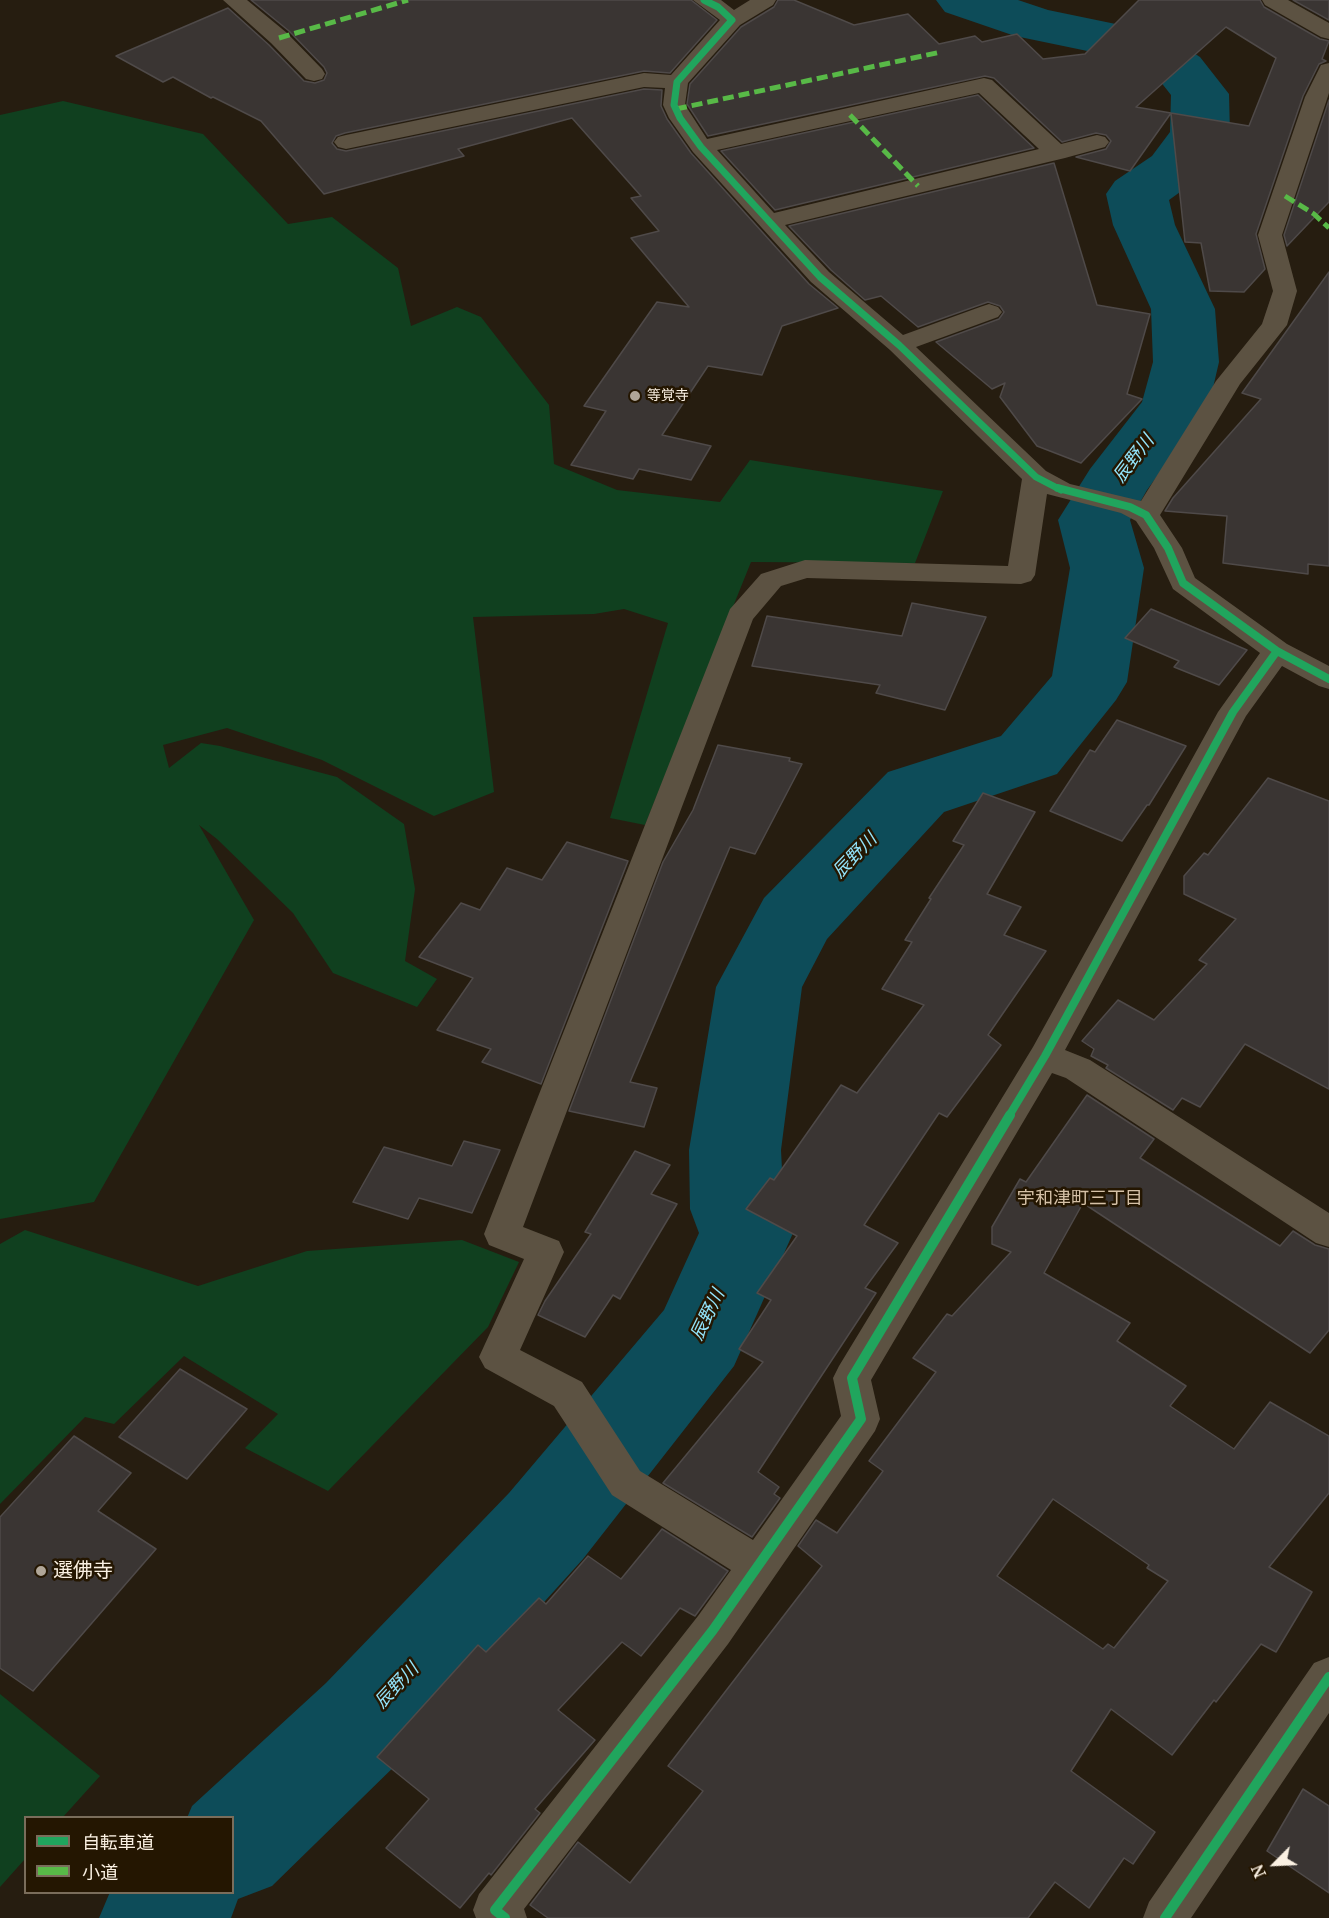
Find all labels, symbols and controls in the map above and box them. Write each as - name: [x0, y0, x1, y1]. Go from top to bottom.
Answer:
- place label: 等覚寺: [647, 388, 689, 404]
- marker: 等覚寺: [628, 389, 642, 403]
- water label: 辰野川: [1109, 431, 1159, 487]
- water label: 辰野川: [828, 829, 882, 883]
- district label: 宇和津町三丁目: [1017, 1188, 1143, 1210]
- water label: 辰野川: [686, 1286, 730, 1344]
- place label: 選佛寺: [53, 1559, 113, 1583]
- marker: 選佛寺: [34, 1564, 48, 1578]
- water label: 辰野川: [371, 1659, 423, 1713]
- legend: [24, 1816, 234, 1894]
- text: 自転車道: [82, 1830, 154, 1854]
- north arrow: [1245, 1834, 1305, 1894]
- text: 小道: [82, 1860, 118, 1884]
- text: N: [1246, 1861, 1271, 1882]

